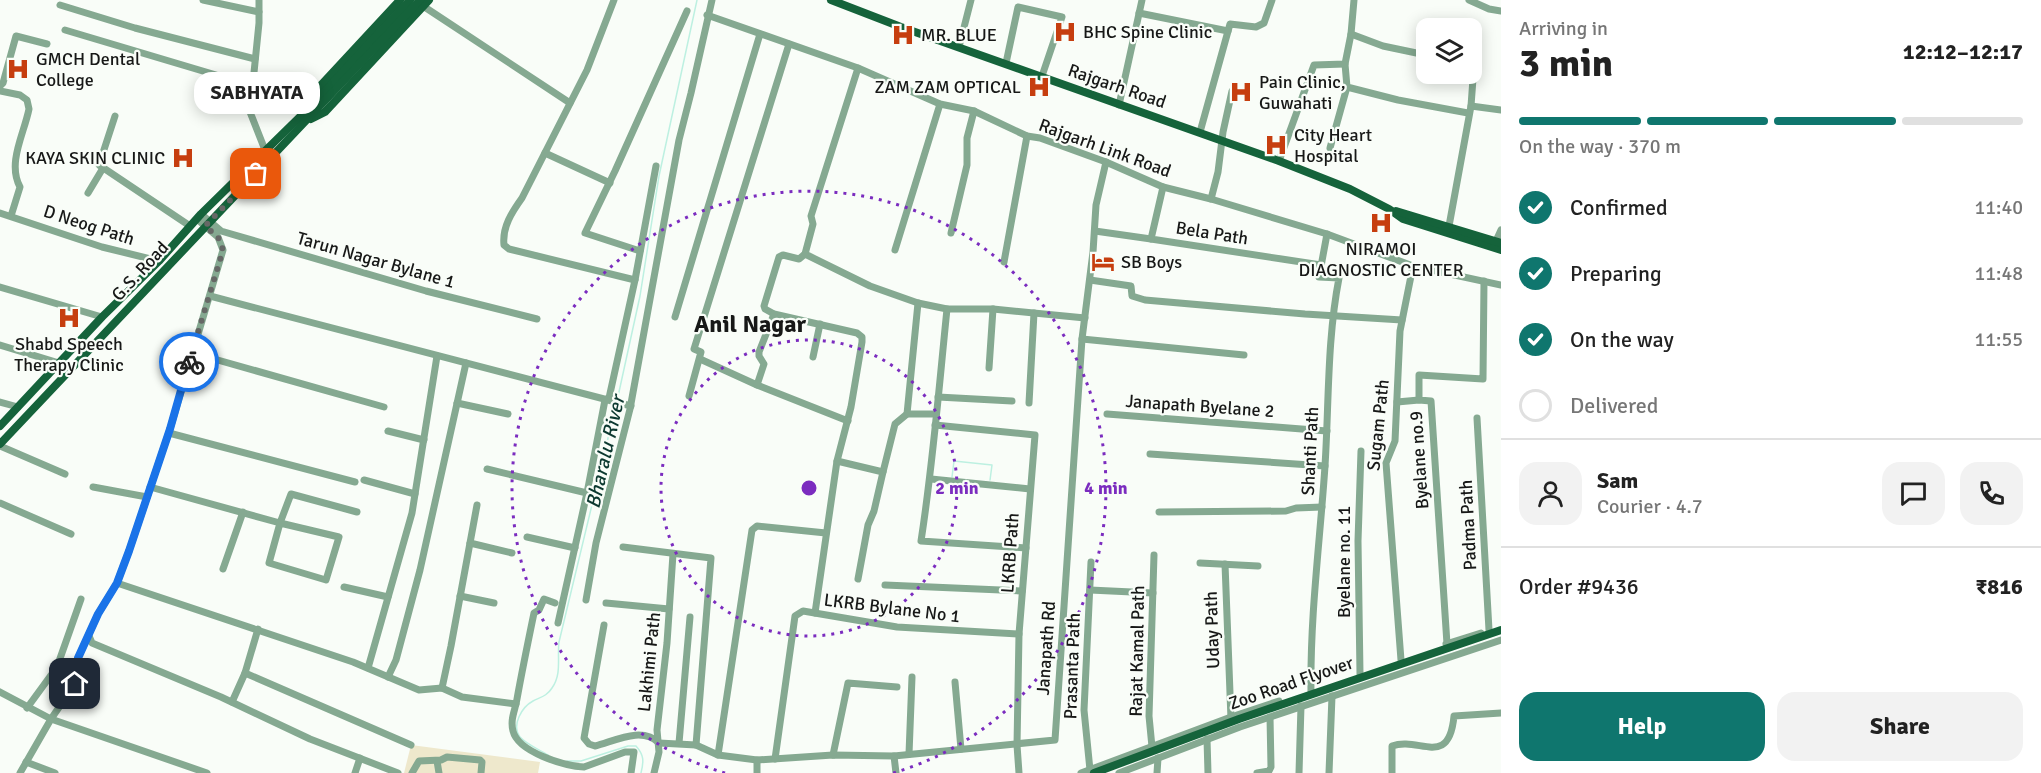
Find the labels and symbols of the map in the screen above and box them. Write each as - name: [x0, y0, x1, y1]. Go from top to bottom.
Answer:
- hospital icon: BHC Spine Clinic: [1052, 19, 1078, 45]
- place label: BHC Spine Clinic: [1083, 21, 1212, 43]
- hospital icon: MR. BLUE: [890, 22, 916, 48]
- place label: MR. BLUE: [921, 24, 997, 46]
- place label: GMCH Dental College: [36, 48, 140, 91]
- hospital icon: GMCH Dental College: [5, 56, 31, 82]
- street label: Rajgarh Road: [1065, 59, 1169, 113]
- place label: Pain Clinic, Guwahati: [1259, 71, 1346, 114]
- callout: SABHYATA: [193, 72, 319, 114]
- hospital icon: ZAM ZAM OPTICAL: [1026, 74, 1052, 100]
- place label: ZAM ZAM OPTICAL: [874, 76, 1021, 98]
- hospital icon: Pain Clinic, Guwahati: [1228, 79, 1254, 105]
- street label: Rajgarh Link Road: [1036, 114, 1174, 182]
- place label: City Heart Hospital: [1294, 124, 1372, 167]
- hospital icon: City Heart Hospital: [1263, 132, 1289, 158]
- hospital icon: KAYA SKIN CLINIC: [170, 145, 196, 171]
- place label: KAYA SKIN CLINIC: [25, 147, 165, 169]
- pin: [230, 148, 281, 199]
- street label: D Neog Path: [41, 200, 137, 250]
- hospital icon: NIRAMOI DIAGNOSTIC CENTER: [1368, 210, 1394, 236]
- street label: Bela Path: [1174, 216, 1250, 250]
- street label: Tarun Nagar Bylane 1: [294, 227, 458, 293]
- street label: G.S. Road: [107, 237, 173, 305]
- place label: NIRAMOI DIAGNOSTIC CENTER: [1299, 238, 1464, 281]
- hotel icon: SB Boys: [1090, 249, 1116, 275]
- place label: SB Boys: [1121, 251, 1182, 273]
- hospital icon: Shabd Speech Therapy Clinic: [56, 305, 82, 331]
- district label: Anil Nagar: [694, 309, 806, 339]
- courier: [159, 332, 219, 392]
- place label: Shabd Speech Therapy Clinic: [14, 333, 124, 376]
- street label: Sugam Path: [1362, 378, 1394, 472]
- street label: Janapath Byelane 2: [1125, 390, 1275, 422]
- water label: Bharalu River: [580, 391, 631, 511]
- street label: Shanti Path: [1297, 406, 1323, 496]
- street label: Byelane no.9: [1405, 410, 1433, 510]
- text: 2 min: [935, 477, 979, 499]
- text: 4 min: [1084, 477, 1128, 499]
- centre of rings: [799, 478, 819, 498]
- street label: Padma Path: [1455, 479, 1481, 571]
- street label: Byelane no. 11: [1333, 506, 1355, 618]
- street label: LKRB Path: [996, 512, 1024, 594]
- street label: Rajat Kamal Path: [1125, 585, 1149, 717]
- street label: LKRB Bylane No 1: [823, 589, 961, 627]
- street label: Uday Path: [1200, 591, 1224, 669]
- street label: Janapath Rd: [1032, 600, 1060, 696]
- street label: Lakhimi Path: [633, 611, 665, 713]
- street label: Prasanta Path: [1059, 612, 1085, 720]
- street label: Zoo Road Flyover: [1226, 651, 1357, 715]
- pin: [49, 658, 100, 709]

